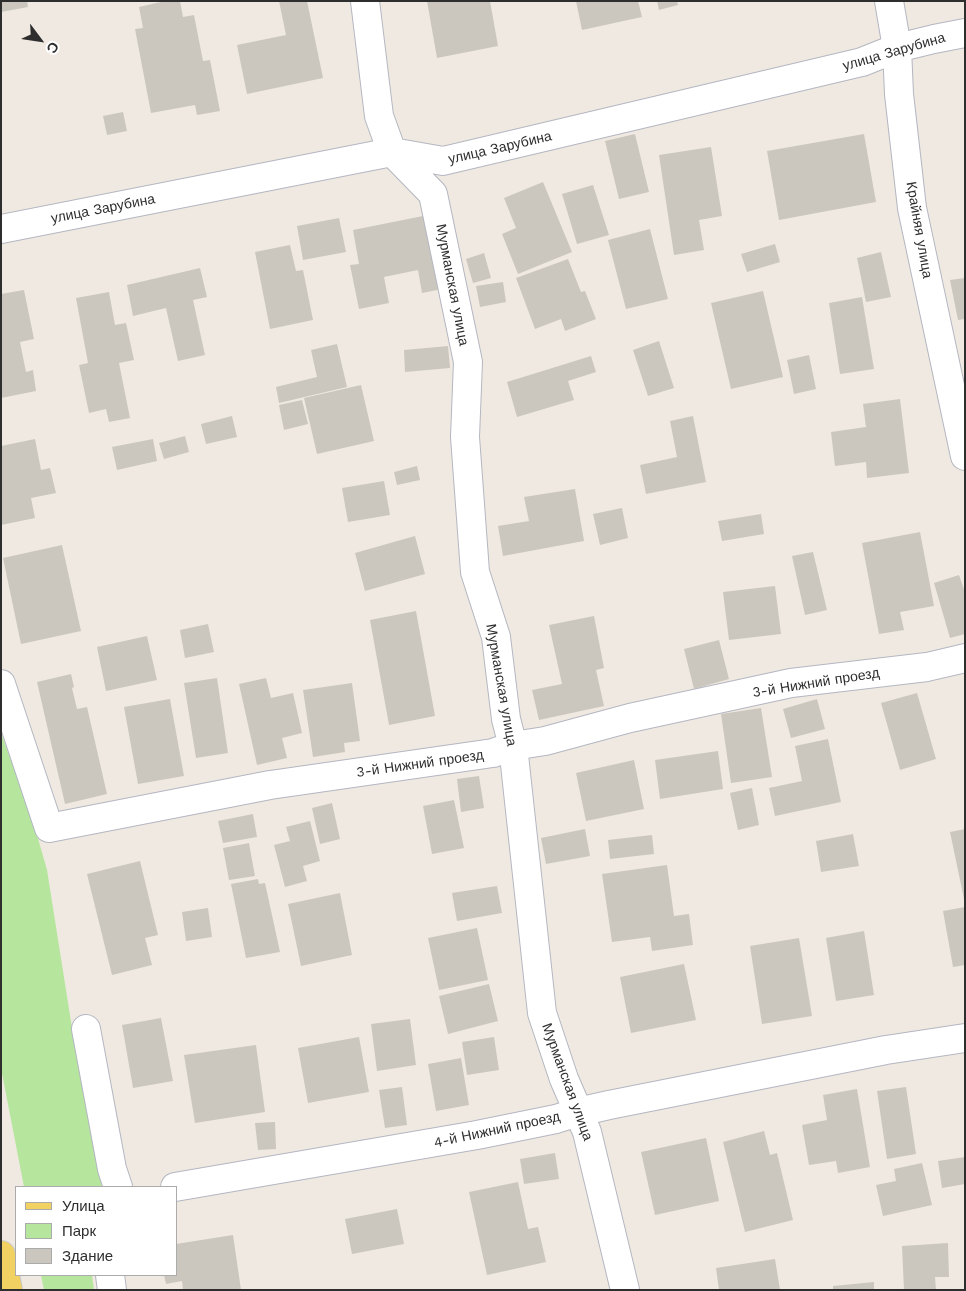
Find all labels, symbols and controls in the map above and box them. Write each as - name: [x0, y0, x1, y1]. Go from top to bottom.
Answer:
- north arrow: [15, 15, 65, 65]
- street label: улица Зарубина: [841, 29, 947, 75]
- text: С: [43, 39, 62, 56]
- street label: улица Зарубина: [447, 128, 553, 168]
- street label: Крайняя улица: [902, 180, 936, 280]
- street label: улица Зарубина: [50, 191, 156, 227]
- street label: Мурманская улица: [432, 223, 472, 347]
- street label: Мурманская улица: [482, 623, 520, 747]
- street label: 3-й Нижний проезд: [751, 665, 881, 701]
- street label: 3-й Нижний проезд: [355, 747, 485, 781]
- street label: Мурманская улица: [538, 1021, 596, 1143]
- street label: 4-й Нижний проезд: [432, 1108, 562, 1152]
- legend: [15, 1186, 178, 1276]
- text: Улица: [62, 1197, 105, 1215]
- text: Парк: [62, 1222, 96, 1240]
- text: Здание: [62, 1247, 113, 1265]

